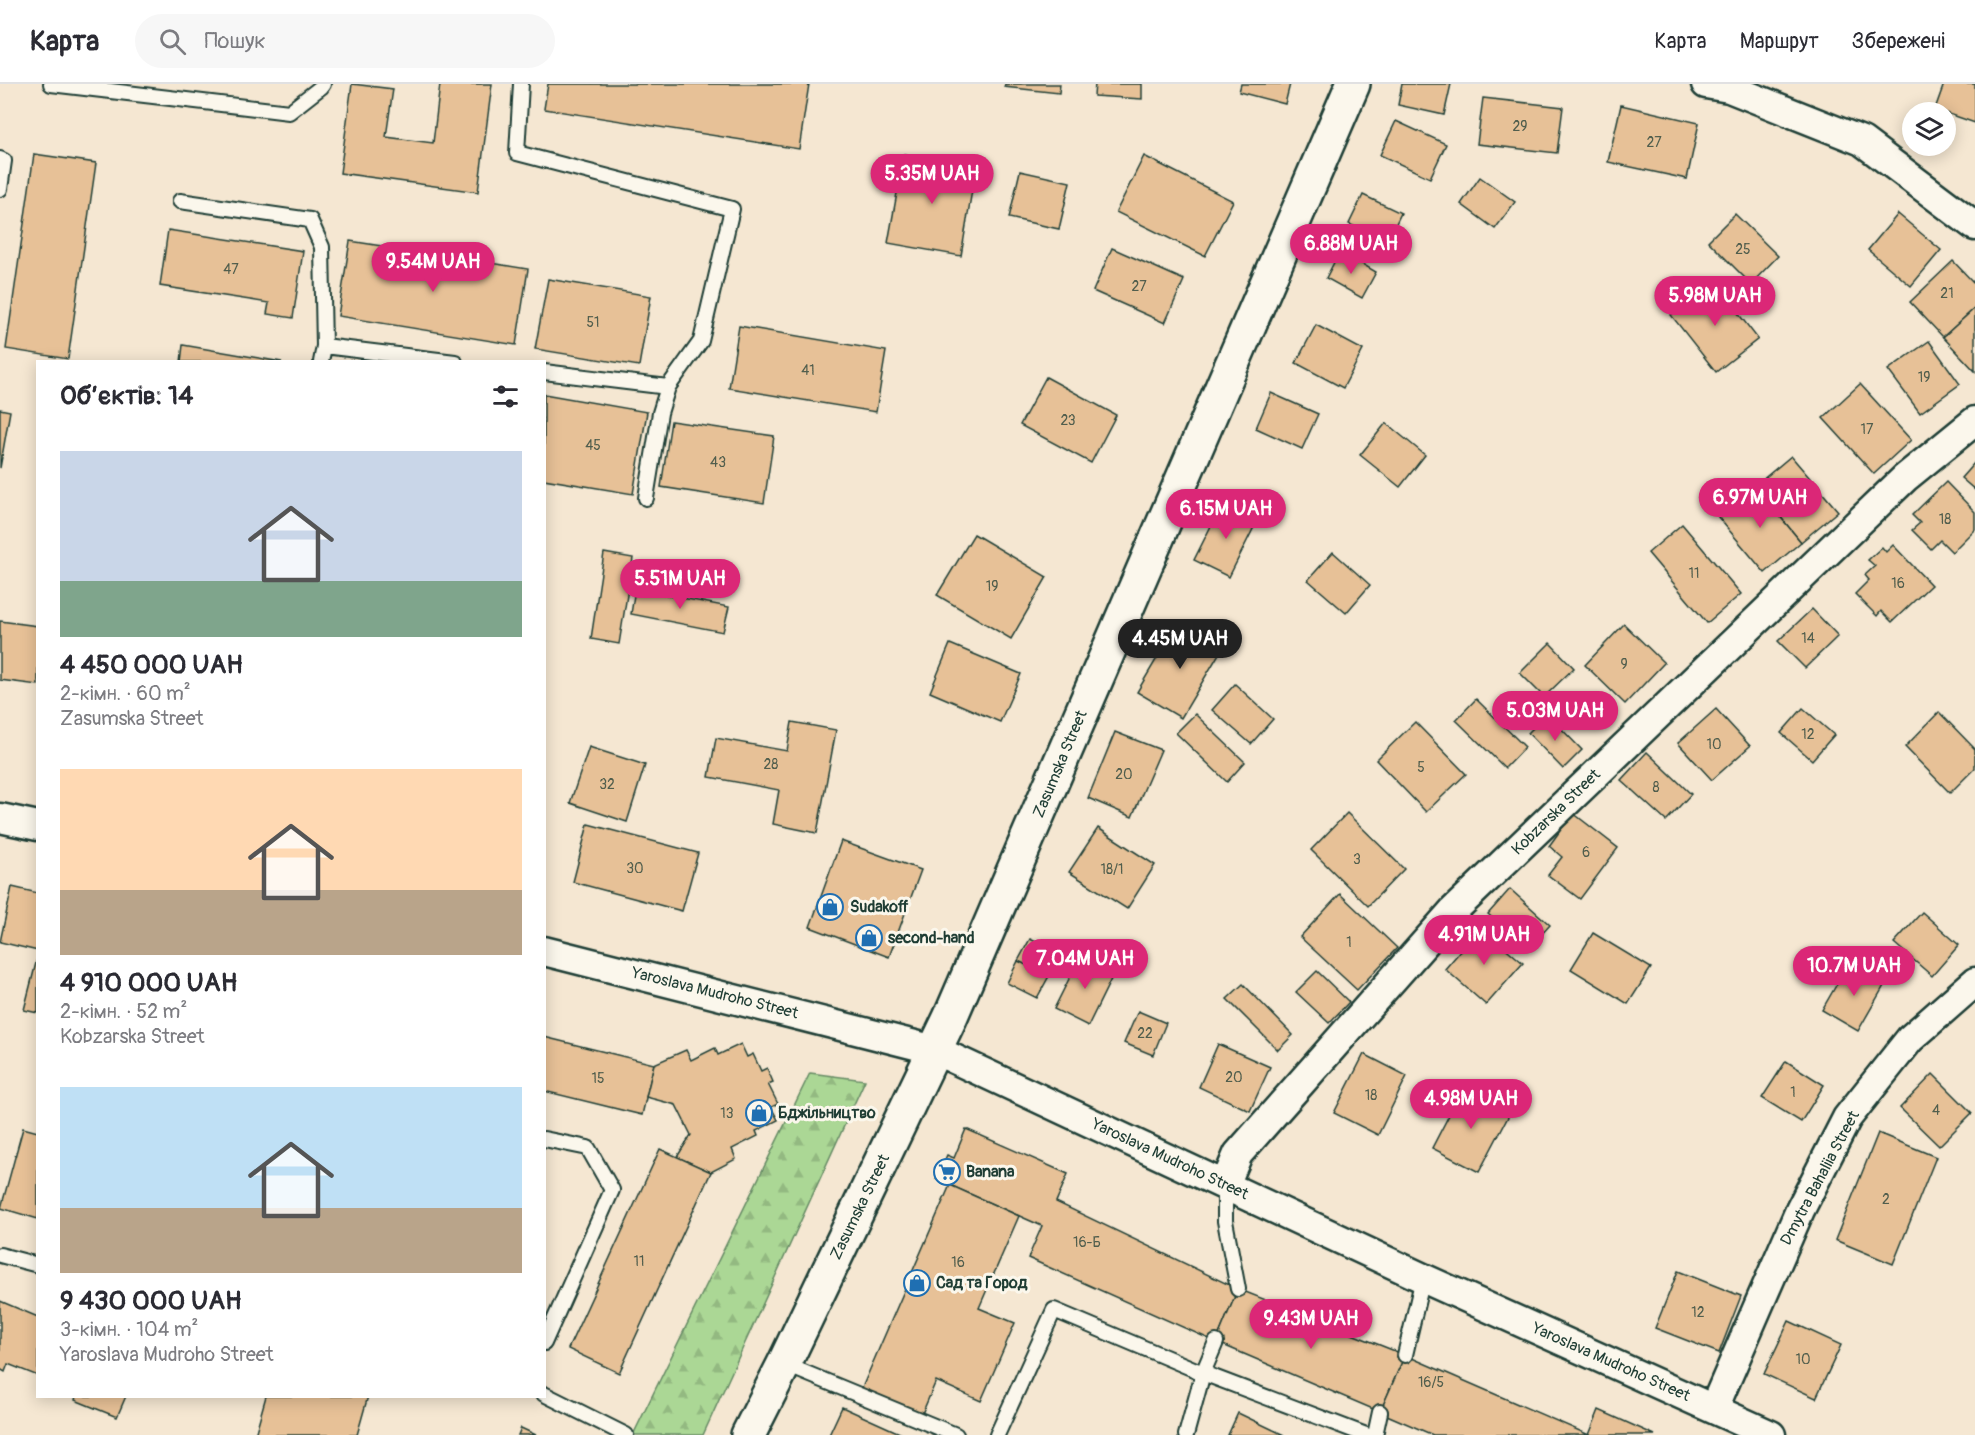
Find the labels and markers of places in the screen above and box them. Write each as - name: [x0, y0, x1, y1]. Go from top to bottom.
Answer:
- pin: 5.35M UAH: [863, 154, 1001, 205]
- pin: 6.88M UAH: [1282, 224, 1420, 275]
- pin: 9.54M UAH: [364, 242, 502, 293]
- pin: 5.98M UAH: [1646, 276, 1784, 327]
- pin: 6.97M UAH: [1691, 478, 1829, 529]
- pin: 6.15M UAH: [1157, 489, 1295, 540]
- pin: 5.51M UAH: [611, 559, 749, 610]
- pin: 4.45M UAH: [1111, 619, 1249, 670]
- pin: 5.03M UAH: [1486, 691, 1624, 742]
- shop icon: Sudakoff: [815, 892, 845, 922]
- place label: Sudakoff: [850, 897, 909, 917]
- pin: 4.91M UAH: [1415, 915, 1553, 966]
- shop icon: second-hand: [854, 923, 884, 953]
- place label: second-hand: [888, 928, 975, 948]
- pin: 7.04M UAH: [1016, 939, 1154, 990]
- pin: 10.7M UAH: [1785, 946, 1923, 997]
- pin: 4.98M UAH: [1402, 1079, 1540, 1130]
- shop icon: Бджільництво: [744, 1098, 774, 1128]
- place label: Бджільництво: [778, 1103, 876, 1123]
- supermarket icon: Banana: [932, 1157, 962, 1187]
- place label: Banana: [966, 1162, 1015, 1182]
- shop icon: Сад та Город: [902, 1268, 932, 1298]
- place label: Сад та Город: [936, 1273, 1028, 1293]
- pin: 9.43M UAH: [1242, 1299, 1380, 1350]

